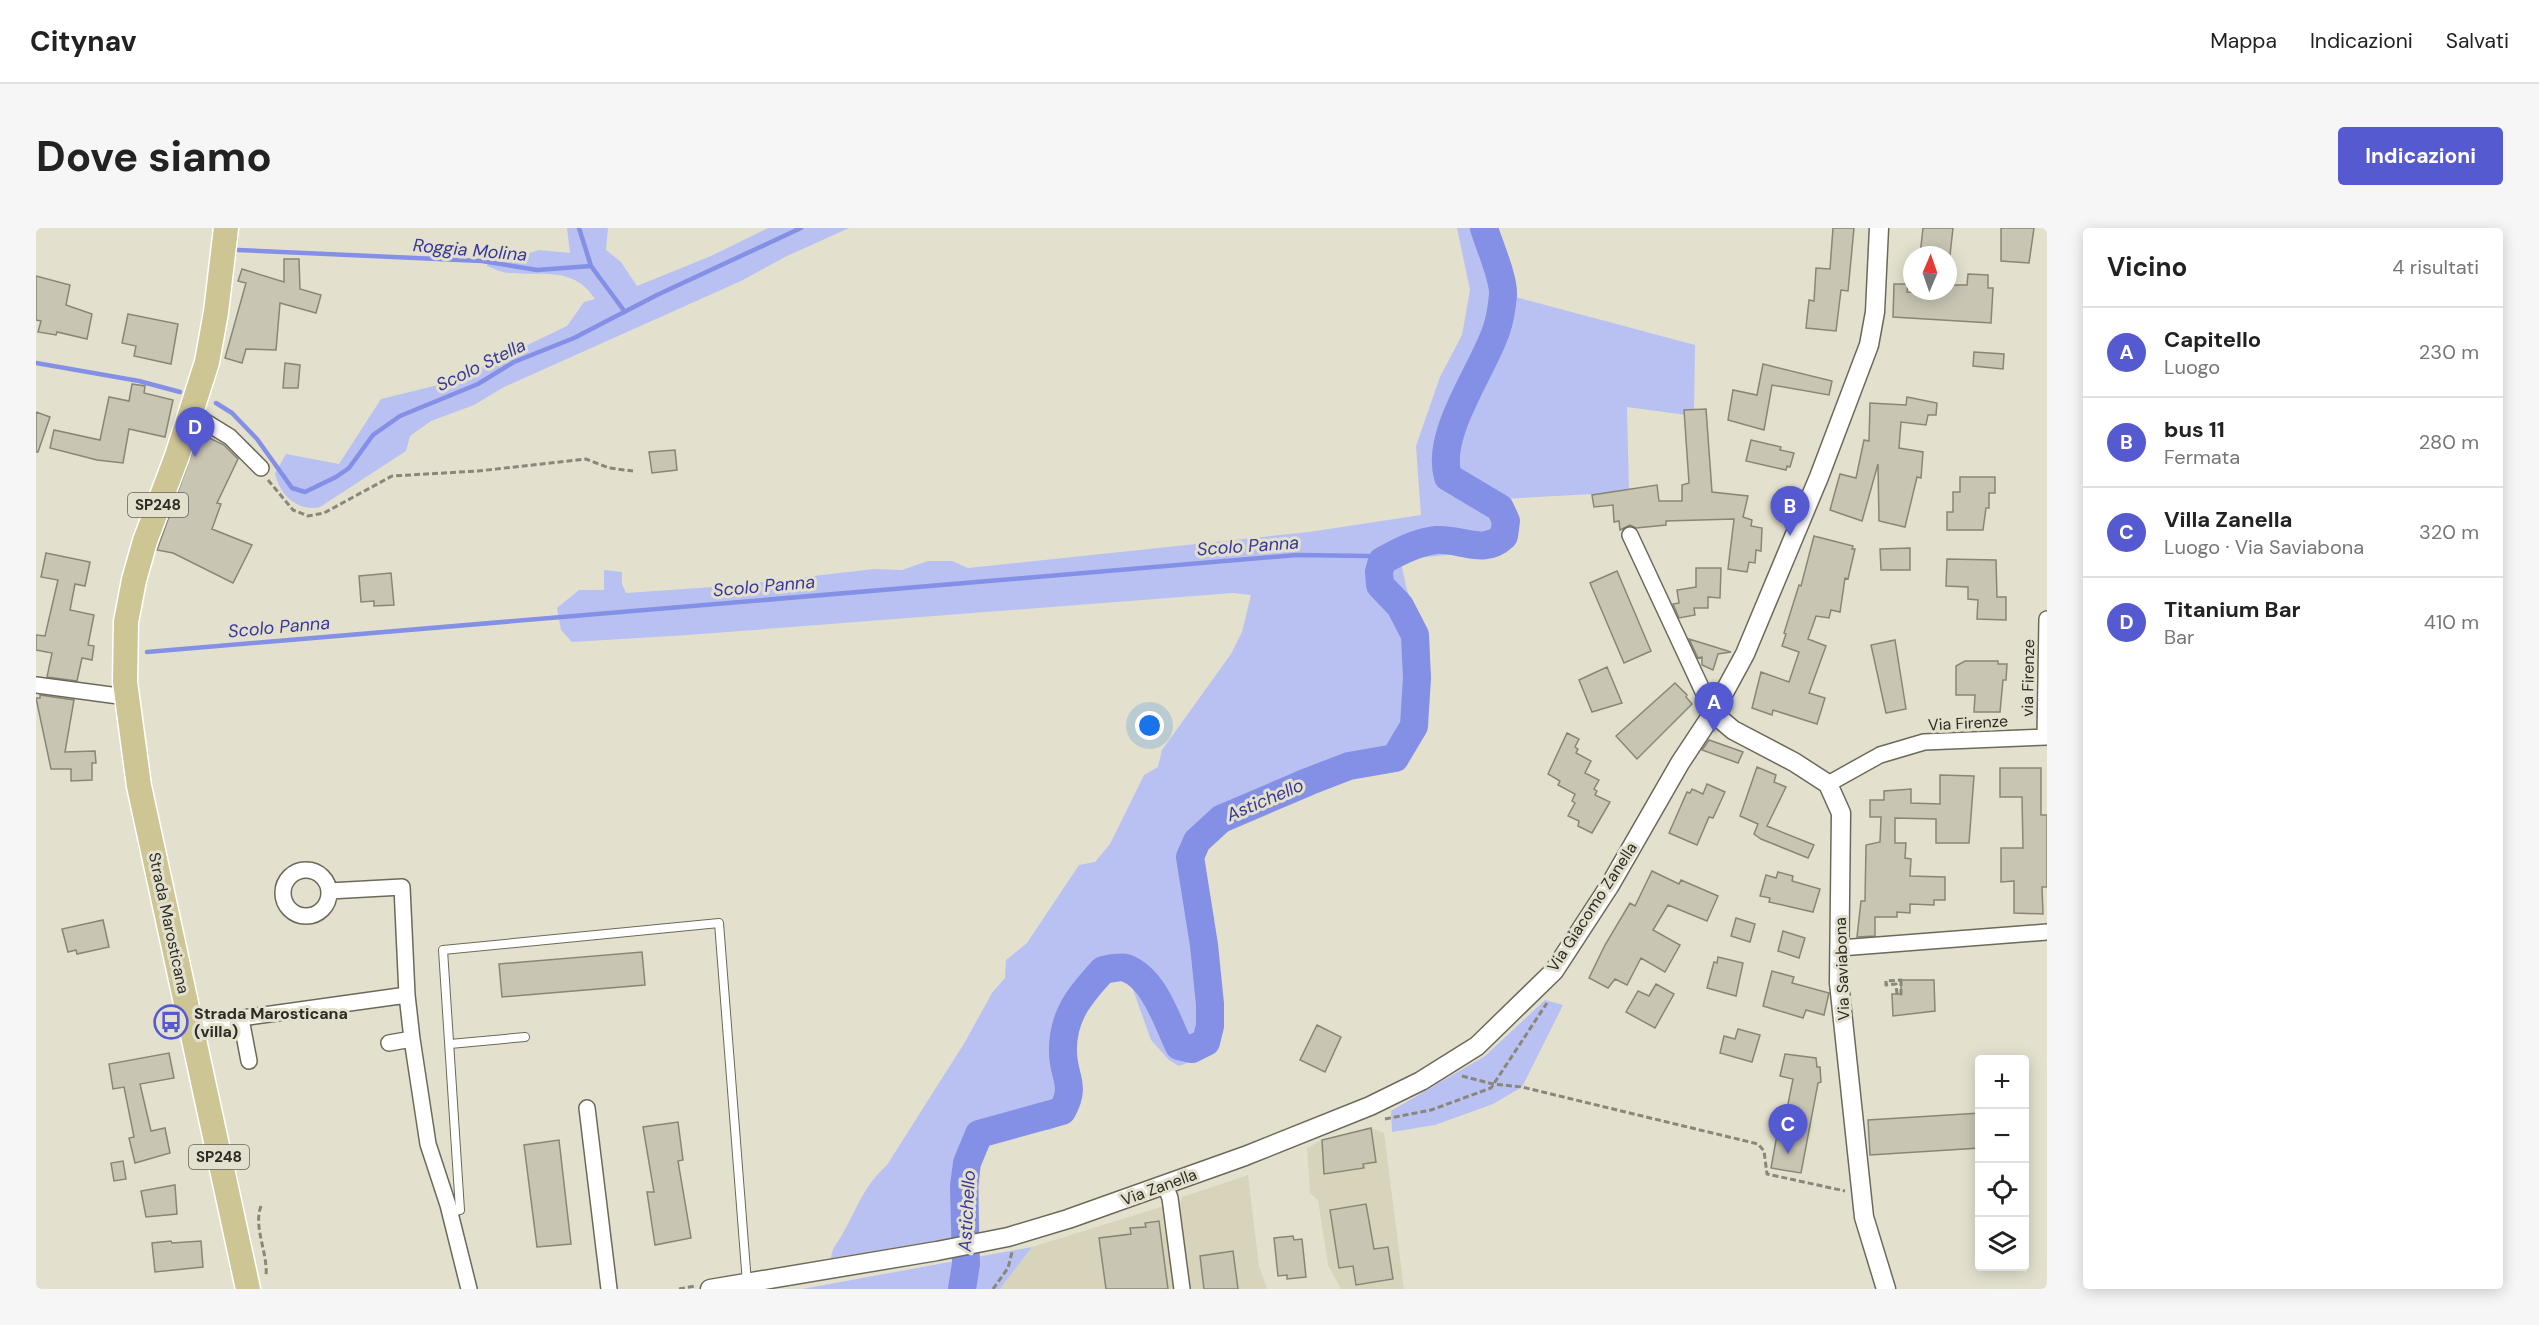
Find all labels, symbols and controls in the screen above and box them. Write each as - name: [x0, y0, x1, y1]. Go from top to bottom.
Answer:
- text: Citynav: [30, 23, 136, 60]
- text: Mappa: [2210, 27, 2277, 55]
- text: Indicazioni: [2310, 27, 2413, 55]
- text: Salvati: [2446, 27, 2509, 55]
- button: Indicazioni: [2338, 127, 2503, 185]
- text: Dove siamo: [36, 129, 272, 184]
- water label: Roggia Molina: [412, 233, 528, 267]
- north arrow: [1903, 246, 1957, 300]
- text: Vicino: [2107, 250, 2187, 284]
- text: 4 risultati: [2392, 254, 2479, 280]
- text: Capitello: [2164, 325, 2261, 354]
- water label: Scolo Stella: [432, 333, 530, 397]
- text: A: [2119, 339, 2134, 365]
- text: 230 m: [2419, 339, 2479, 365]
- text: Luogo: [2164, 354, 2220, 380]
- pin: D: [176, 408, 214, 457]
- text: bus 11: [2164, 415, 2225, 444]
- text: B: [2120, 429, 2133, 455]
- text: 280 m: [2419, 429, 2479, 455]
- text: Fermata: [2164, 444, 2240, 470]
- pin: B: [1770, 486, 1810, 536]
- road number: SP248: [128, 493, 188, 517]
- text: Villa Zanella: [2164, 505, 2292, 534]
- text: C: [2119, 519, 2134, 545]
- text: 320 m: [2419, 519, 2479, 545]
- water label: Scolo Panna: [1196, 530, 1300, 562]
- text: Luogo · Via Saviabona: [2164, 534, 2364, 560]
- water label: Scolo Panna: [712, 570, 816, 602]
- text: Titanium Bar: [2164, 595, 2301, 624]
- text: D: [2119, 609, 2134, 635]
- text: 410 m: [2424, 609, 2479, 635]
- water label: Scolo Panna: [227, 611, 331, 643]
- text: Bar: [2164, 624, 2194, 650]
- street label: via Firenze: [2017, 639, 2039, 717]
- pin: A: [1694, 682, 1734, 732]
- street label: Via Firenze: [1927, 710, 2009, 736]
- your location: [1135, 711, 1164, 740]
- water label: Astichello: [1222, 773, 1307, 827]
- street label: Via Giacomo Zanella: [1542, 838, 1642, 976]
- street label: Strada Marosticana: [144, 850, 194, 996]
- street label: Via Saviabona: [1830, 917, 1854, 1021]
- place label: Strada Marosticana (villa): [194, 1003, 348, 1042]
- bus stop icon: Strada Marosticana (villa): [153, 1004, 189, 1040]
- map controls: [1975, 1055, 2029, 1271]
- button: +: [1975, 1055, 2029, 1109]
- pin: C: [1768, 1104, 1808, 1154]
- button: −: [1975, 1109, 2029, 1163]
- road number: SP248: [189, 1145, 249, 1169]
- button: locate: [1975, 1163, 2029, 1217]
- street label: Via Zanella: [1118, 1164, 1200, 1210]
- water label: Astichello: [953, 1170, 981, 1253]
- button: layers: [1975, 1217, 2029, 1271]

